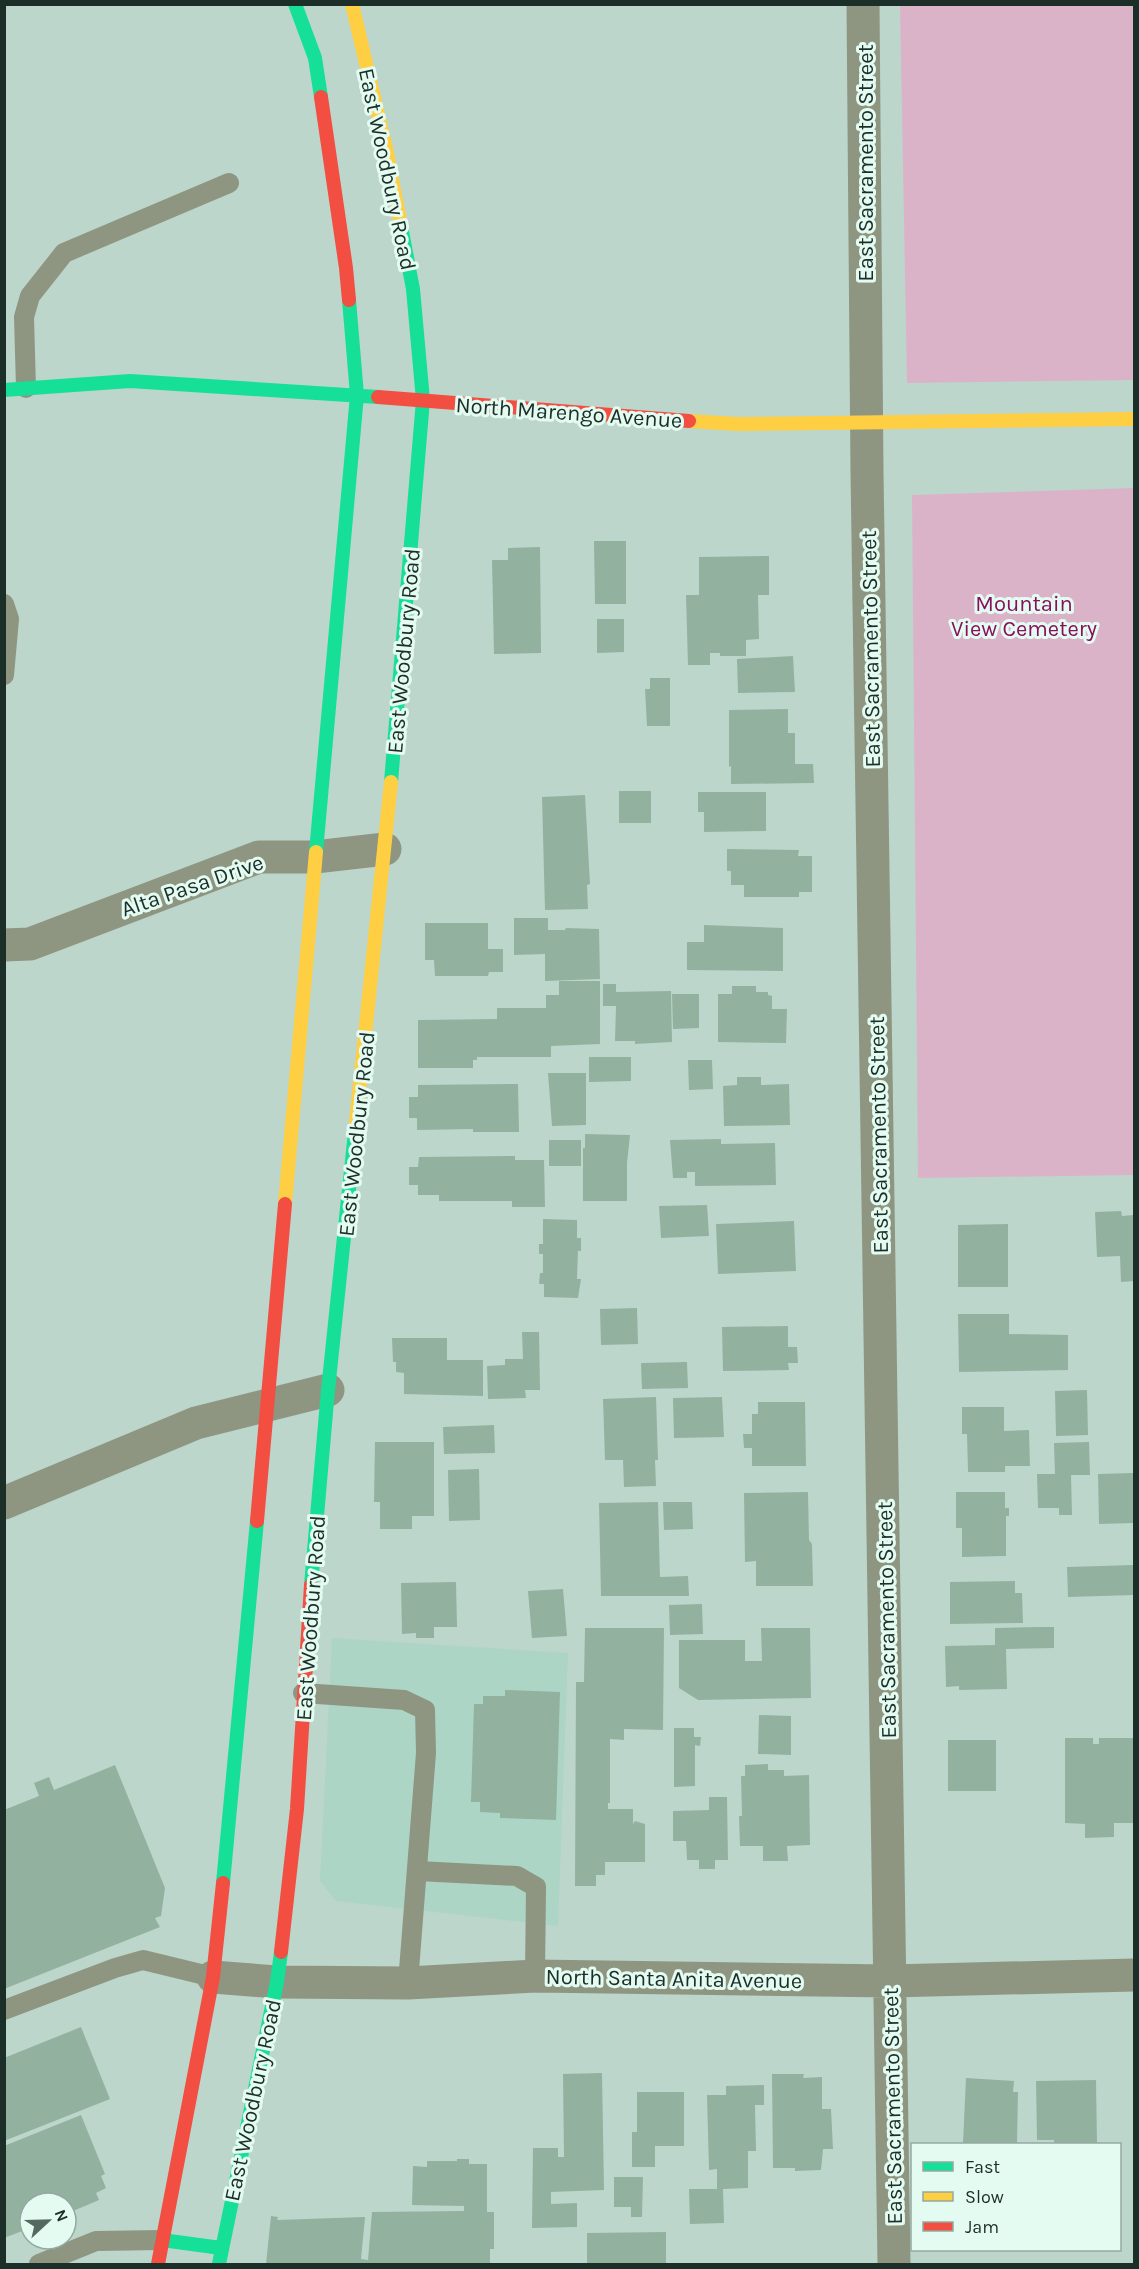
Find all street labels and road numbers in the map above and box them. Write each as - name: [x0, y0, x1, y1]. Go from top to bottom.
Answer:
- street label: East Sacramento Street: [853, 44, 879, 282]
- street label: East Woodbury Road: [353, 66, 421, 273]
- street label: North Marengo Avenue: [455, 392, 683, 434]
- street label: East Sacramento Street: [856, 530, 886, 768]
- street label: East Woodbury Road: [382, 547, 426, 755]
- street label: Alta Pasa Drive: [118, 849, 267, 922]
- street label: East Sacramento Street: [864, 1016, 894, 1254]
- street label: East Woodbury Road: [333, 1030, 381, 1238]
- street label: East Sacramento Street: [872, 1501, 902, 1739]
- street label: East Woodbury Road: [291, 1514, 331, 1722]
- street label: North Santa Anita Avenue: [545, 1964, 802, 1994]
- street label: East Sacramento Street: [878, 1987, 908, 2225]
- street label: East Woodbury Road: [219, 1997, 287, 2204]

